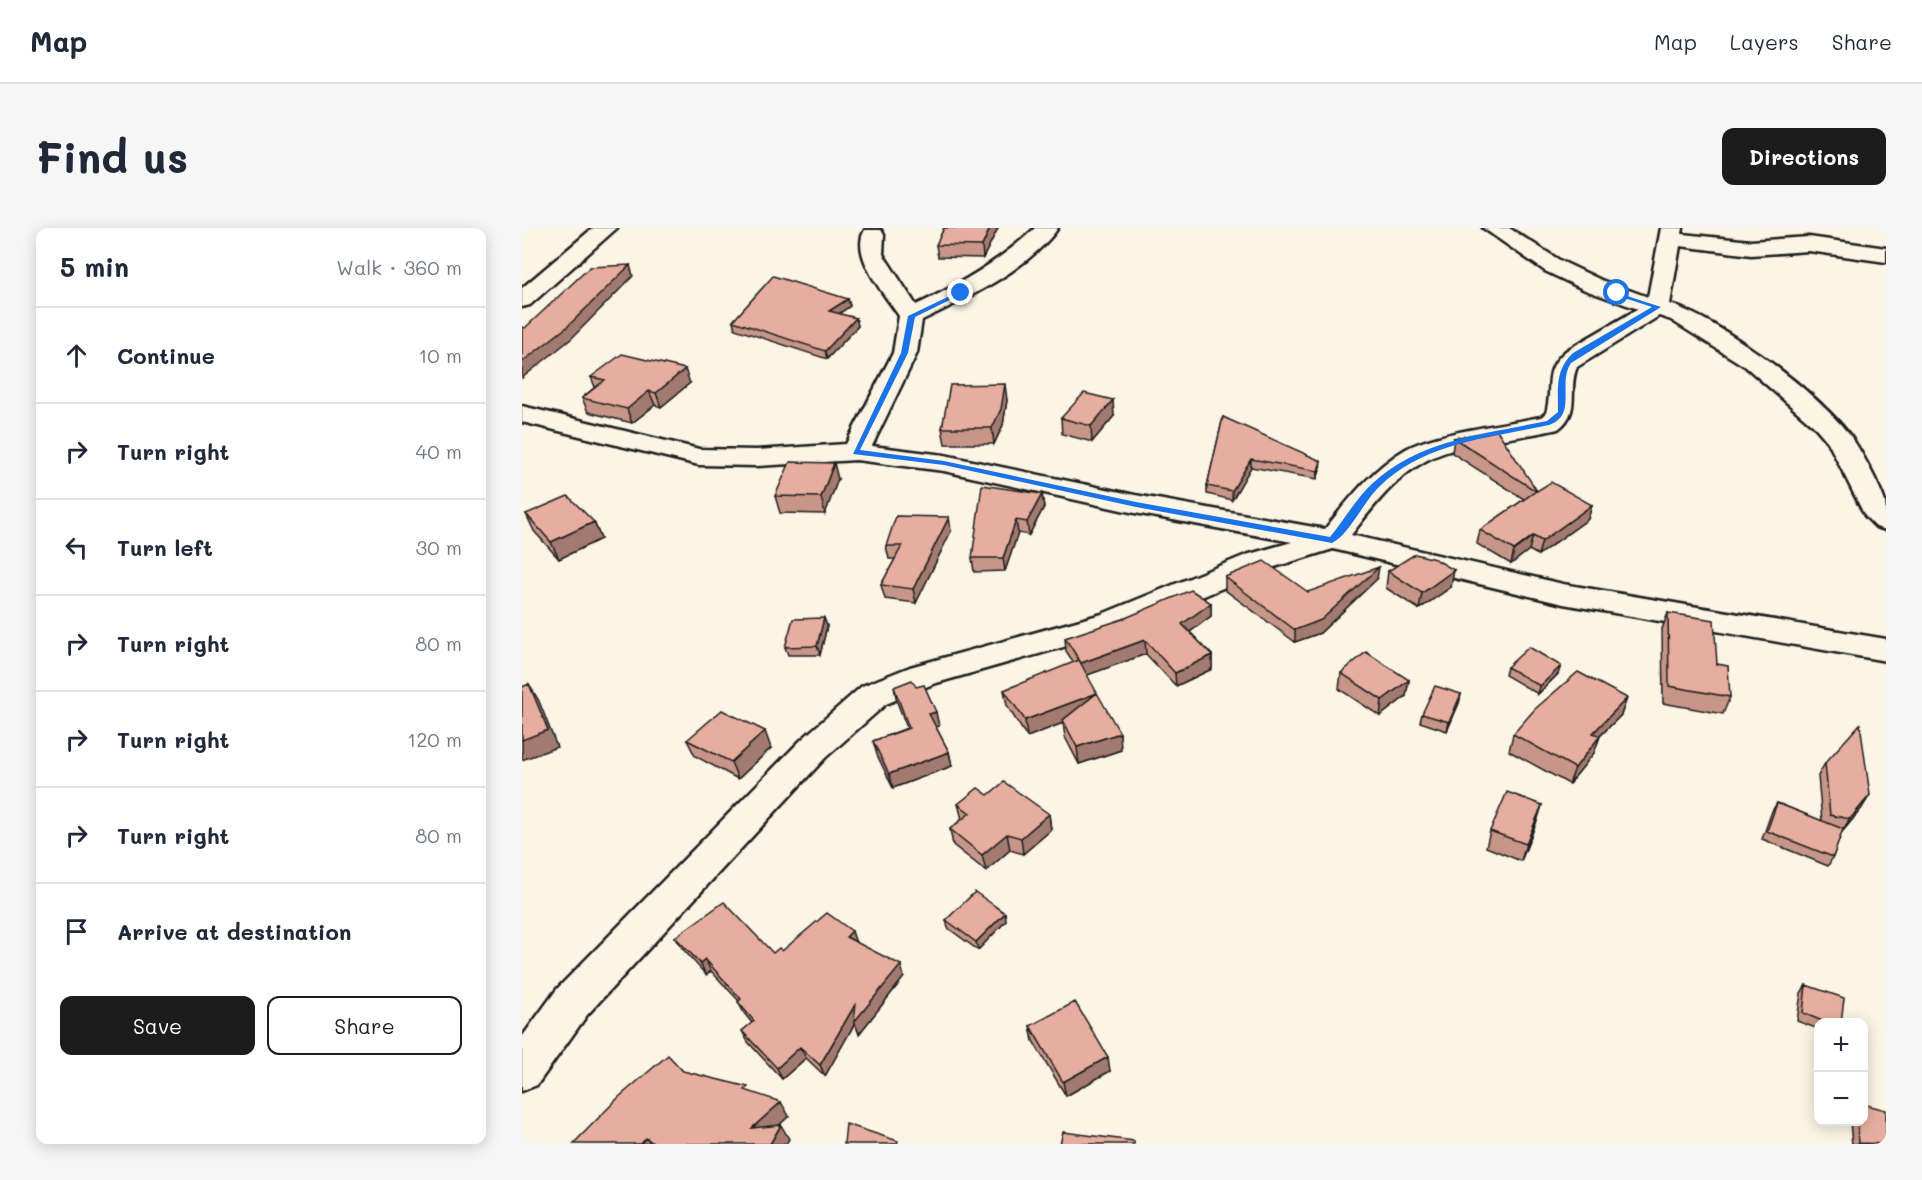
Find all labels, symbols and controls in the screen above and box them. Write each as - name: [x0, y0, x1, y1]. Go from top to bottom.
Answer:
- text: Map: [30, 23, 87, 59]
- text: Map: [1654, 28, 1697, 55]
- text: Layers: [1730, 28, 1799, 55]
- text: Share: [1832, 28, 1892, 55]
- button: Directions: [1722, 128, 1886, 185]
- text: Find us: [36, 129, 188, 184]
- text: 5 min: [60, 250, 129, 284]
- text: Walk · 360 m: [336, 254, 462, 280]
- route end: [947, 279, 973, 305]
- route start: [1603, 279, 1629, 305]
- icon: ahead: [60, 339, 93, 372]
- text: Continue: [117, 341, 215, 370]
- text: 10 m: [418, 342, 462, 368]
- icon: right: [60, 435, 93, 468]
- text: Turn right: [117, 437, 229, 466]
- text: 40 m: [416, 438, 462, 464]
- icon: left: [60, 531, 93, 564]
- text: Turn left: [117, 533, 213, 562]
- text: 30 m: [416, 534, 462, 560]
- icon: right: [60, 627, 93, 660]
- text: Turn right: [117, 629, 229, 658]
- text: 80 m: [415, 630, 462, 656]
- icon: right: [60, 723, 93, 756]
- text: Turn right: [117, 725, 229, 754]
- text: 120 m: [407, 726, 462, 752]
- icon: right: [60, 819, 93, 852]
- text: Turn right: [117, 821, 229, 850]
- text: 80 m: [415, 822, 462, 848]
- icon: arrive: [60, 915, 93, 948]
- text: Arrive at destination: [117, 917, 352, 946]
- button: Save: [60, 996, 255, 1055]
- button: Share: [267, 996, 462, 1055]
- map controls: [1814, 1018, 1868, 1126]
- button: +: [1814, 1018, 1868, 1072]
- button: −: [1814, 1072, 1868, 1126]

